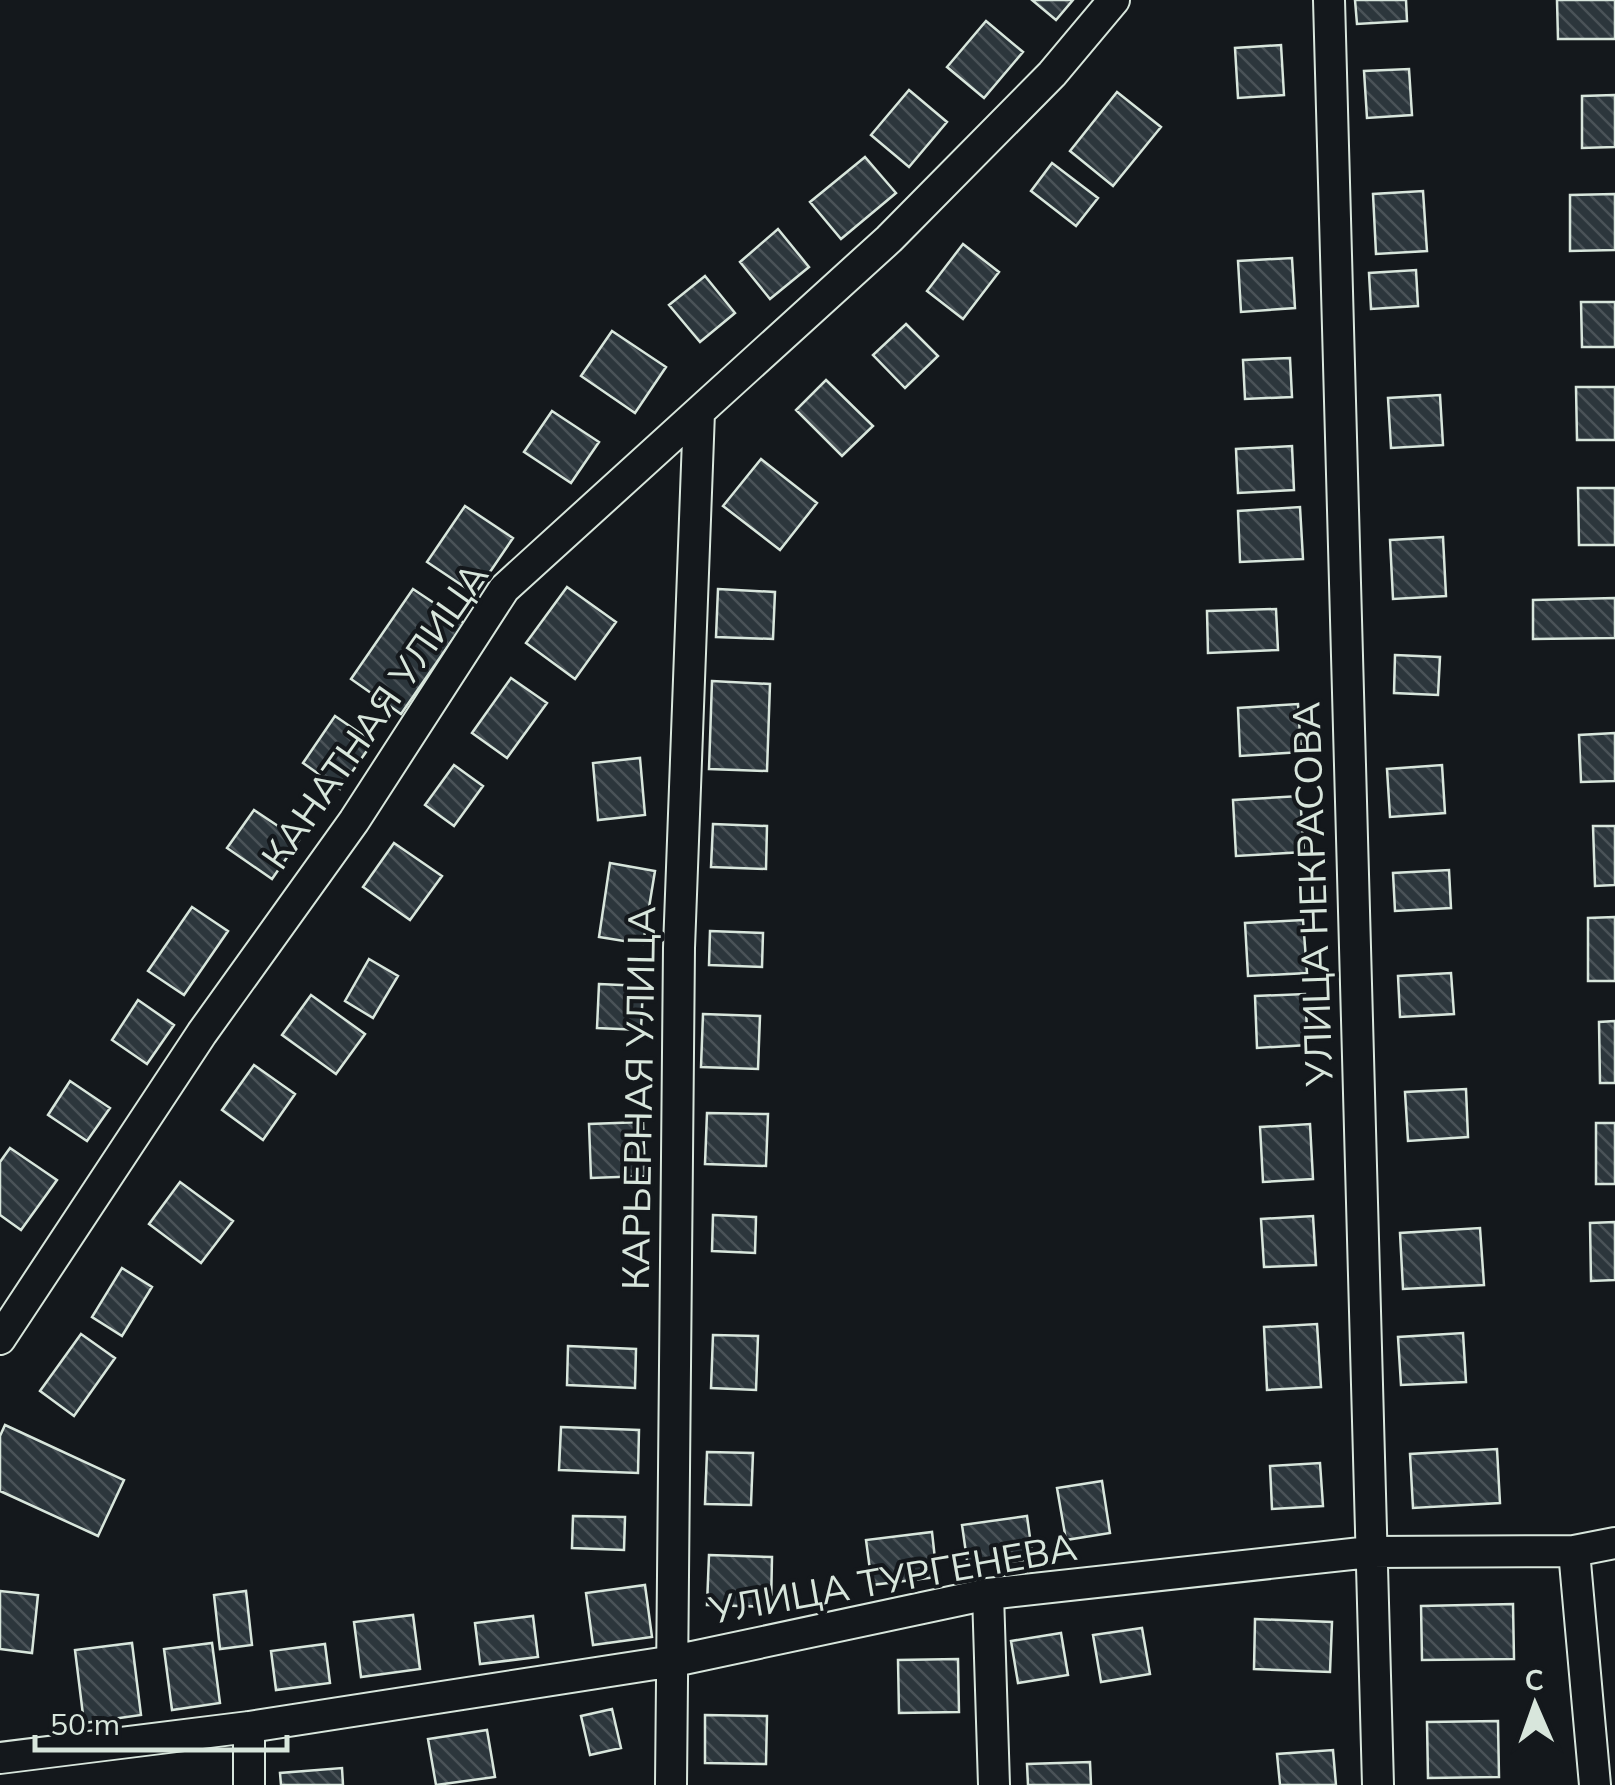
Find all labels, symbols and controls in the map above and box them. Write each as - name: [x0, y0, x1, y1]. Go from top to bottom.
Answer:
- street label: КАНАТНАЯ УЛИЦА: [250, 553, 498, 878]
- street label: УЛИЦА НЕКРАСОВА: [1281, 701, 1343, 1088]
- street label: КАРЬЕРНАЯ УЛИЦА: [611, 906, 665, 1290]
- street label: УЛИЦА ТУРГЕНЕВА: [704, 1522, 1080, 1634]
- north arrow: [1485, 1655, 1585, 1755]
- text: С: [1524, 1662, 1544, 1697]
- scale bar: [35, 1690, 288, 1752]
- text: 50 m: [50, 1705, 120, 1743]

